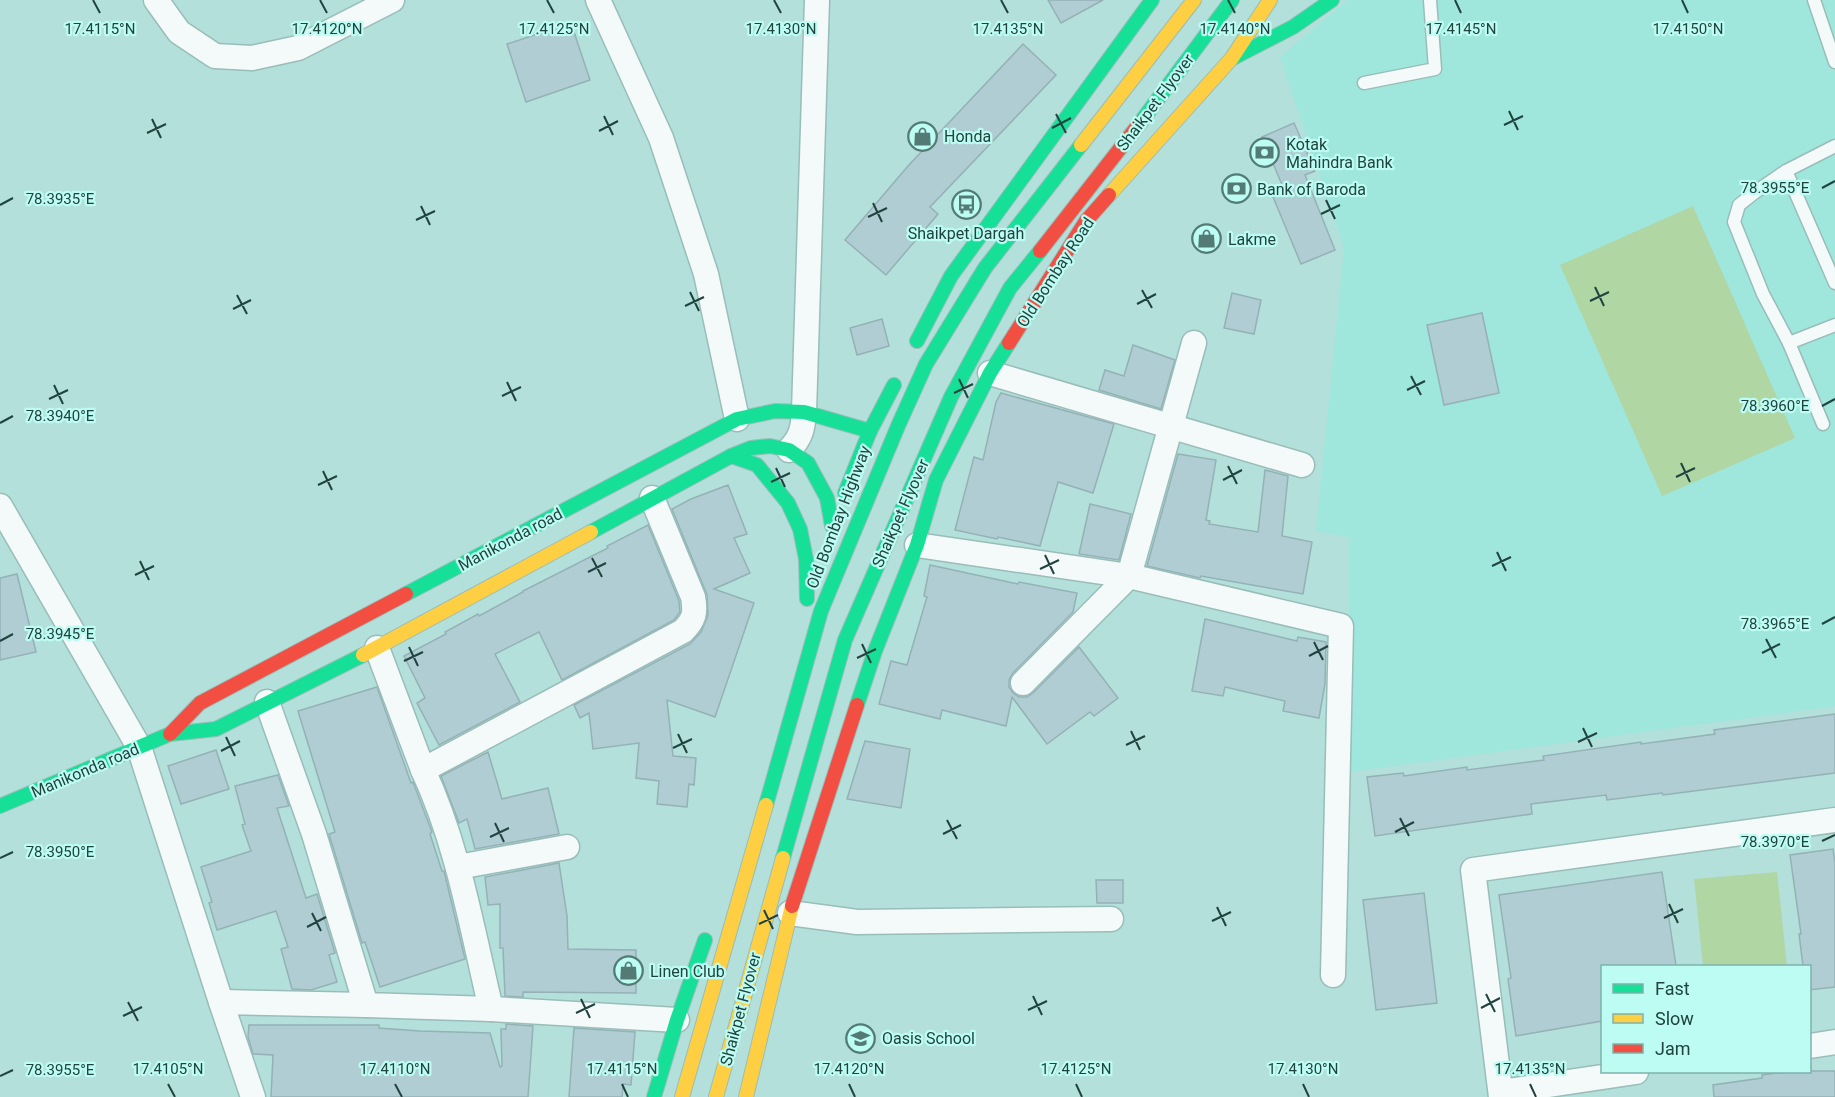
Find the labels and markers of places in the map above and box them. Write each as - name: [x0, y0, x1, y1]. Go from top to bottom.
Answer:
- shop icon: Honda: [907, 120, 939, 152]
- place label: Honda: [944, 127, 991, 146]
- place label: Kotak Mahindra Bank: [1286, 135, 1394, 172]
- bank icon: Kotak Mahindra Bank: [1249, 137, 1281, 169]
- bank icon: Bank of Baroda: [1220, 173, 1252, 205]
- place label: Bank of Baroda: [1257, 180, 1366, 199]
- bus stop icon: Shaikpet Dargah: [950, 189, 982, 221]
- shop icon: Lakme: [1191, 223, 1223, 255]
- place label: Shaikpet Dargah: [908, 224, 1024, 243]
- place label: Lakme: [1228, 230, 1276, 249]
- shop icon: Linen Club: [613, 955, 645, 987]
- place label: Linen Club: [650, 962, 725, 981]
- school or university icon: Oasis School: [845, 1022, 877, 1054]
- place label: Oasis School: [882, 1029, 975, 1048]

